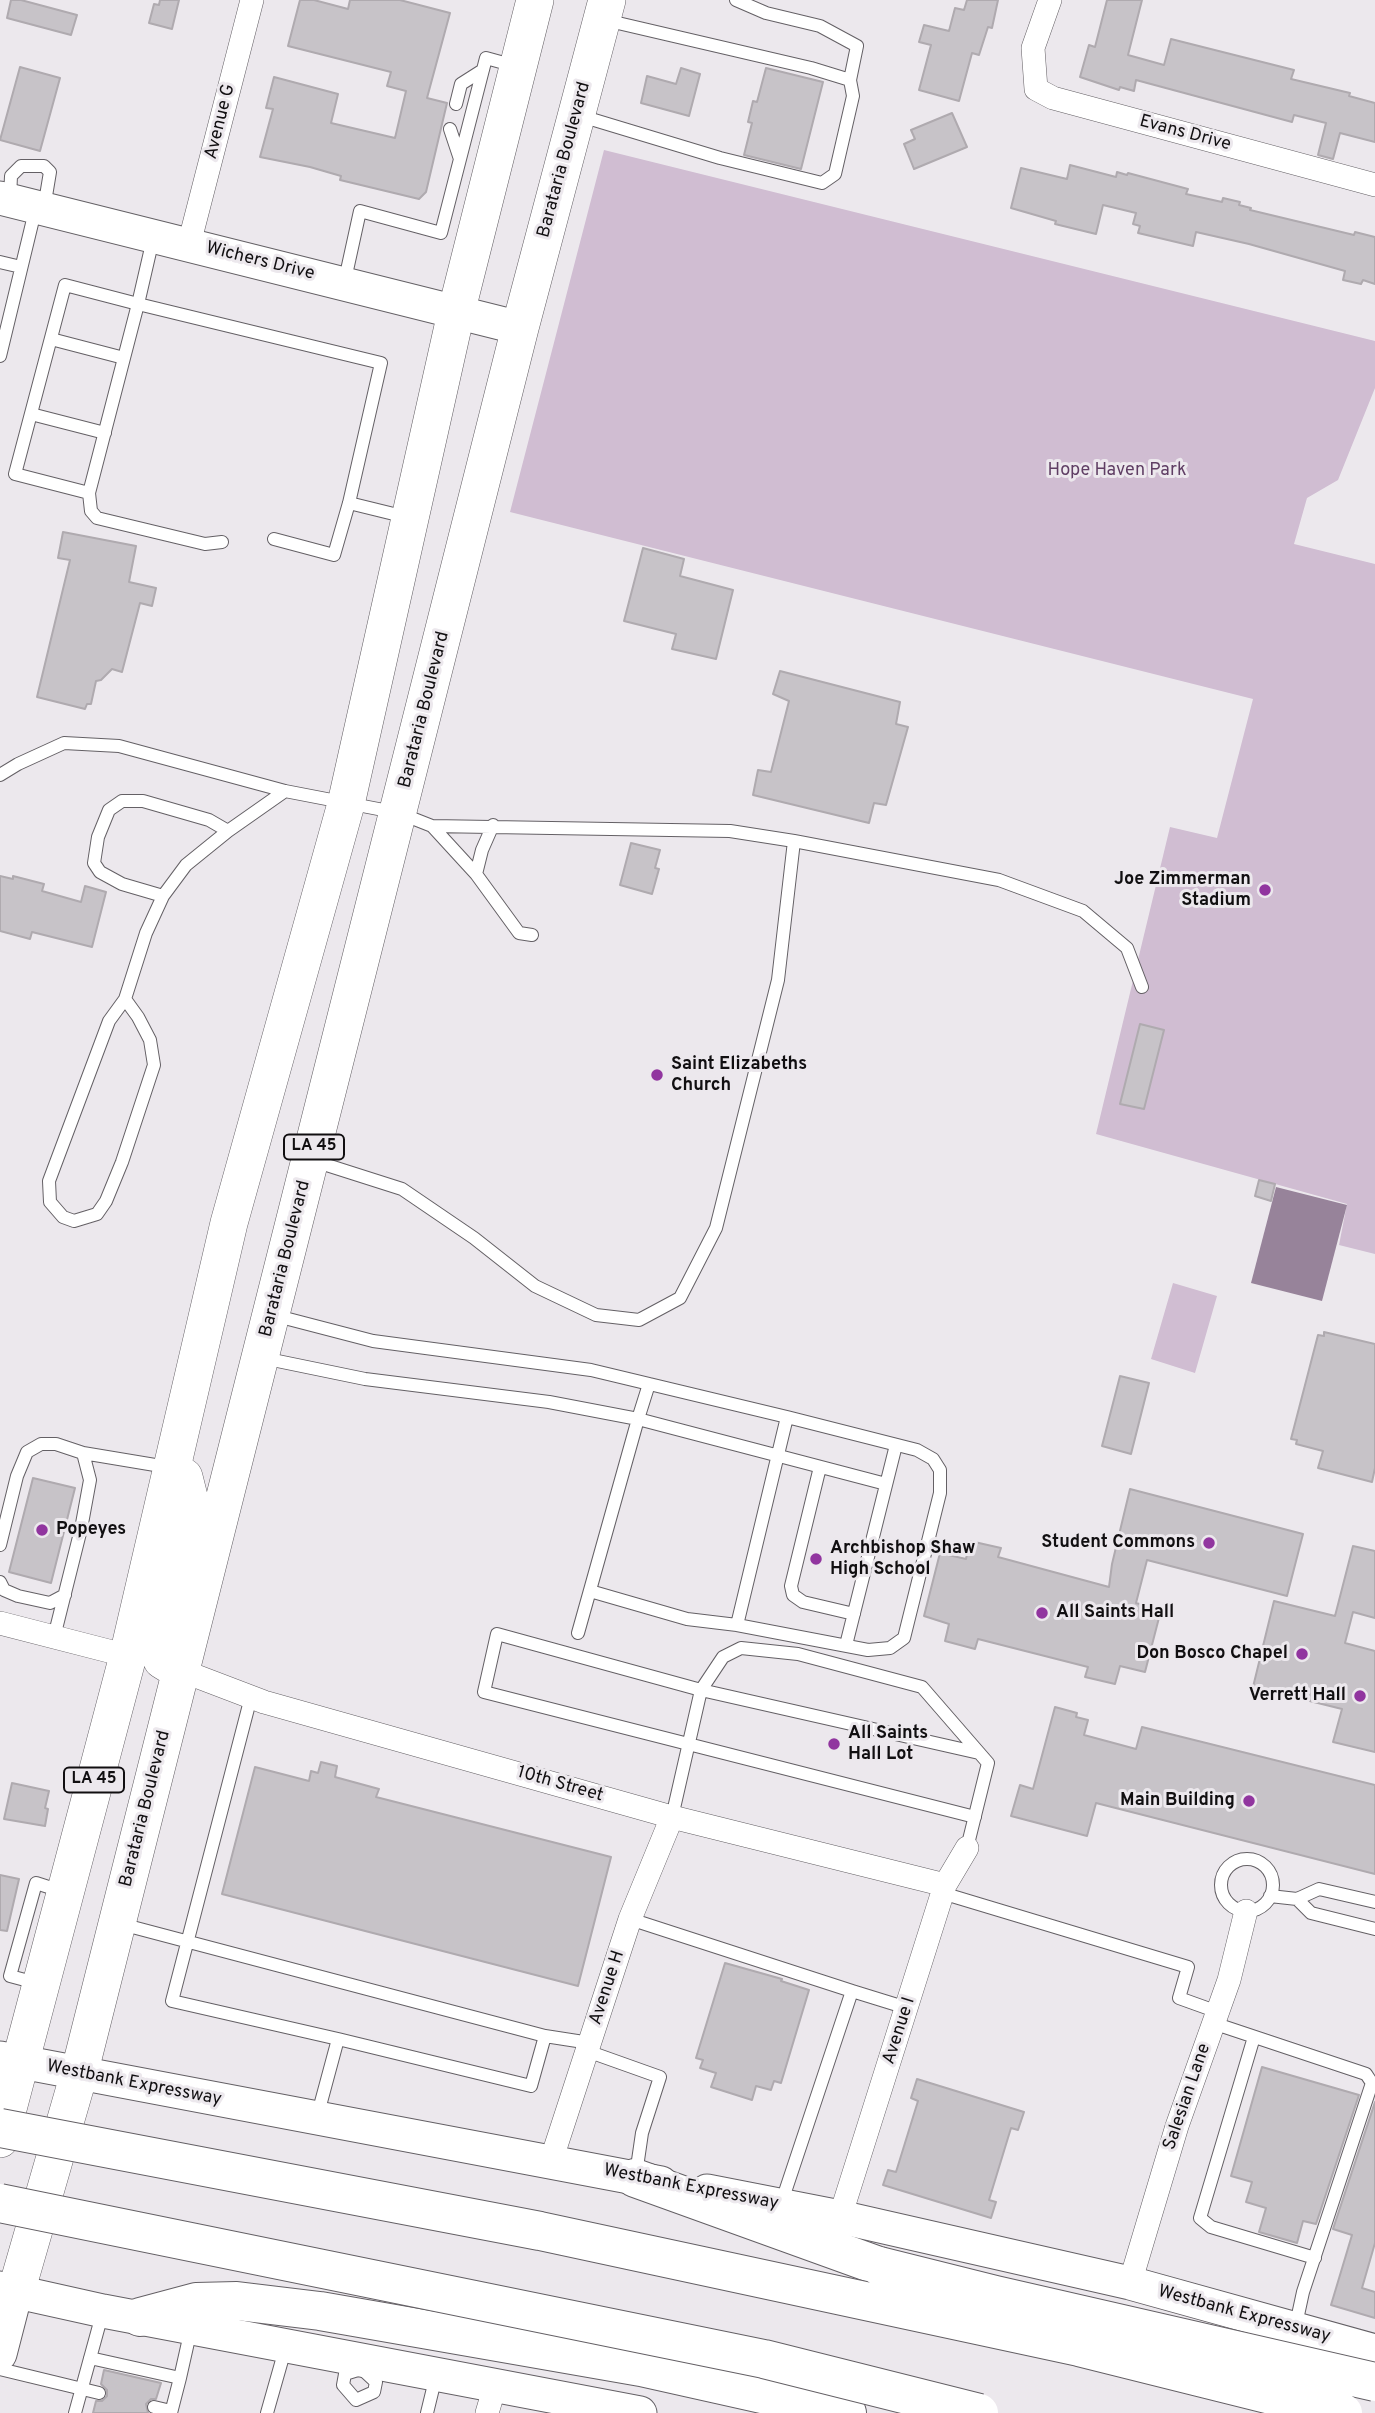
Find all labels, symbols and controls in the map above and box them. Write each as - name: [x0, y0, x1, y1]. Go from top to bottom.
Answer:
- street label: Barataria Boulevard: [534, 80, 596, 240]
- street label: Avenue G: [201, 82, 241, 162]
- street label: Evans Drive: [1137, 111, 1233, 157]
- street label: Wichers Drive: [203, 238, 317, 286]
- park label: Hope Haven Park: [1048, 460, 1186, 482]
- street label: Barataria Boulevard: [395, 630, 455, 790]
- place label: Joe Zimmerman Stadium: [1114, 869, 1251, 912]
- marker: Joe Zimmerman Stadium: [1257, 882, 1273, 898]
- place label: Saint Elizabeths Church: [671, 1054, 807, 1096]
- marker: Saint Elizabeths Church: [649, 1067, 665, 1083]
- road number: LA 45: [284, 1134, 344, 1160]
- street label: Barataria Boulevard: [256, 1179, 316, 1339]
- place label: Popeyes: [56, 1519, 126, 1541]
- marker: Popeyes: [34, 1522, 50, 1538]
- place label: Student Commons: [1041, 1532, 1195, 1554]
- marker: Student Commons: [1201, 1535, 1217, 1551]
- place label: Archbishop Shaw High School: [830, 1538, 975, 1580]
- marker: Archbishop Shaw High School: [808, 1551, 824, 1567]
- place label: All Saints Hall: [1056, 1602, 1174, 1624]
- marker: All Saints Hall: [1034, 1605, 1050, 1621]
- place label: Don Bosco Chapel: [1137, 1643, 1288, 1665]
- marker: Don Bosco Chapel: [1294, 1646, 1310, 1662]
- place label: Verrett Hall: [1249, 1685, 1346, 1707]
- marker: Verrett Hall: [1352, 1688, 1368, 1704]
- place label: All Saints Hall Lot: [848, 1723, 928, 1766]
- street label: Barataria Boulevard: [116, 1729, 176, 1889]
- marker: All Saints Hall Lot: [826, 1736, 842, 1752]
- street label: 10th Street: [514, 1762, 606, 1808]
- road number: LA 45: [64, 1768, 124, 1792]
- place label: Main Building: [1120, 1790, 1235, 1812]
- marker: Main Building: [1241, 1793, 1257, 1809]
- street label: Avenue H: [586, 1948, 630, 2028]
- street label: Avenue I: [879, 1995, 921, 2067]
- street label: Salesian Lane: [1160, 2041, 1216, 2153]
- street label: Westbank Expressway: [45, 2056, 223, 2112]
- street label: Westbank Expressway: [602, 2160, 780, 2216]
- street label: Westbank Expressway: [1155, 2282, 1333, 2348]

